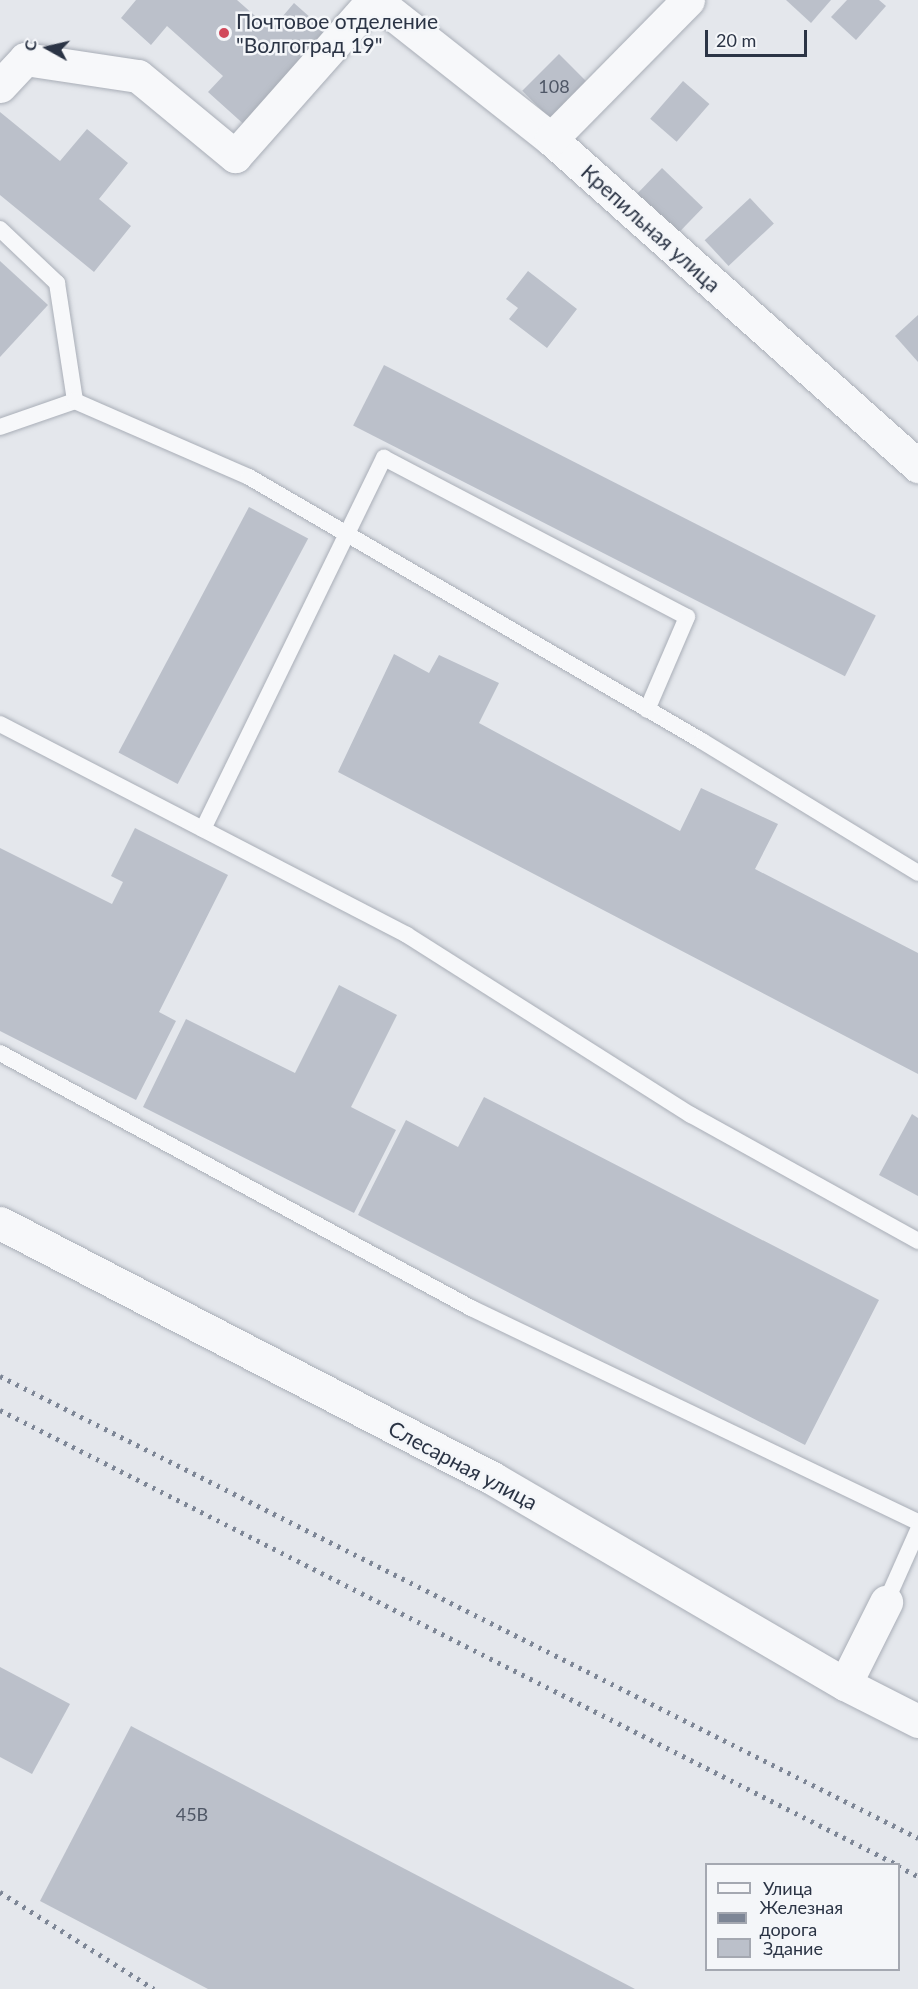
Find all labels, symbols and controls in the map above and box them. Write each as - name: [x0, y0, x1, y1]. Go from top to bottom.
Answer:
- place label: Почтовое отделение "Волгоград 19": [236, 8, 438, 58]
- north arrow: [18, 18, 78, 78]
- scale bar: [708, 18, 810, 56]
- marker: Почтовое отделение "Волгоград 19": [217, 26, 231, 40]
- text: 20 m: [716, 29, 756, 51]
- text: С: [20, 39, 40, 52]
- house number: 108: [538, 75, 570, 97]
- street label: Крепильная улица: [576, 159, 726, 297]
- street label: Слесарная улица: [384, 1415, 542, 1515]
- house number: 45В: [176, 1803, 208, 1825]
- legend: [705, 1863, 900, 1971]
- text: Улица: [763, 1877, 813, 1899]
- text: Железная дорога: [759, 1896, 843, 1940]
- text: Здание: [763, 1937, 823, 1959]

